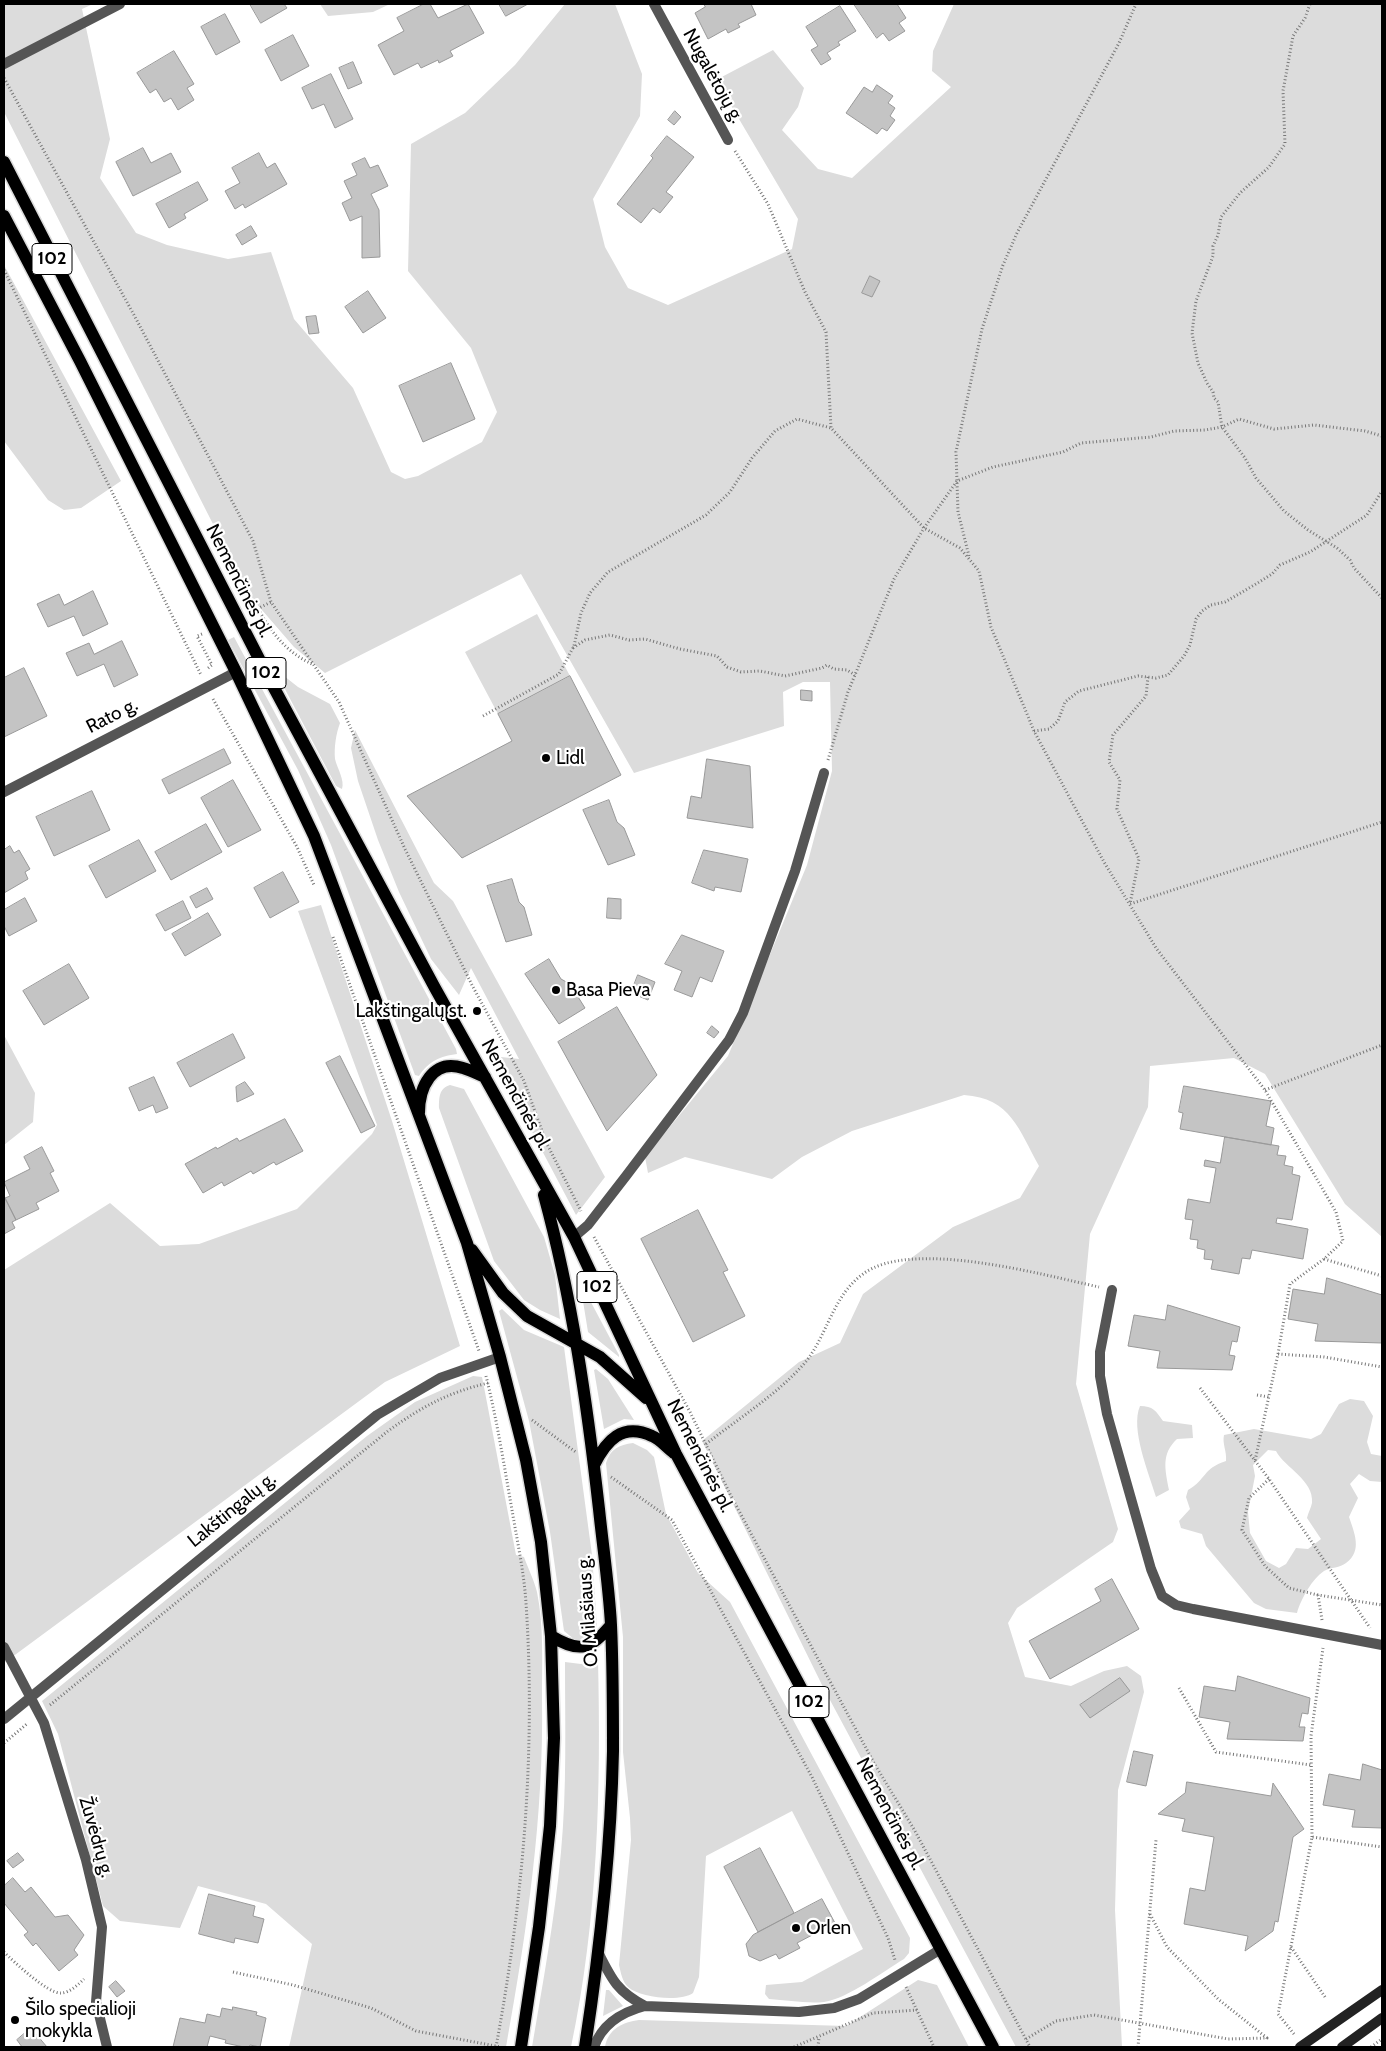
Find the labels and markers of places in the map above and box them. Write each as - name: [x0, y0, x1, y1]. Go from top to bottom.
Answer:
- place label: Lidl: [556, 747, 585, 769]
- marker: Lidl: [540, 752, 552, 764]
- place label: Basa Pieva: [566, 979, 651, 1001]
- marker: Basa Pieva: [550, 984, 562, 996]
- place label: Lakštingalų st.: [355, 1000, 467, 1022]
- marker: Lakštingalų st.: [471, 1005, 483, 1017]
- place label: Orlen: [806, 1917, 851, 1939]
- marker: Orlen: [790, 1922, 802, 1934]
- place label: Šilo specialioji mokykla: [25, 1998, 136, 2042]
- marker: Šilo specialioji mokykla: [9, 2014, 21, 2026]

